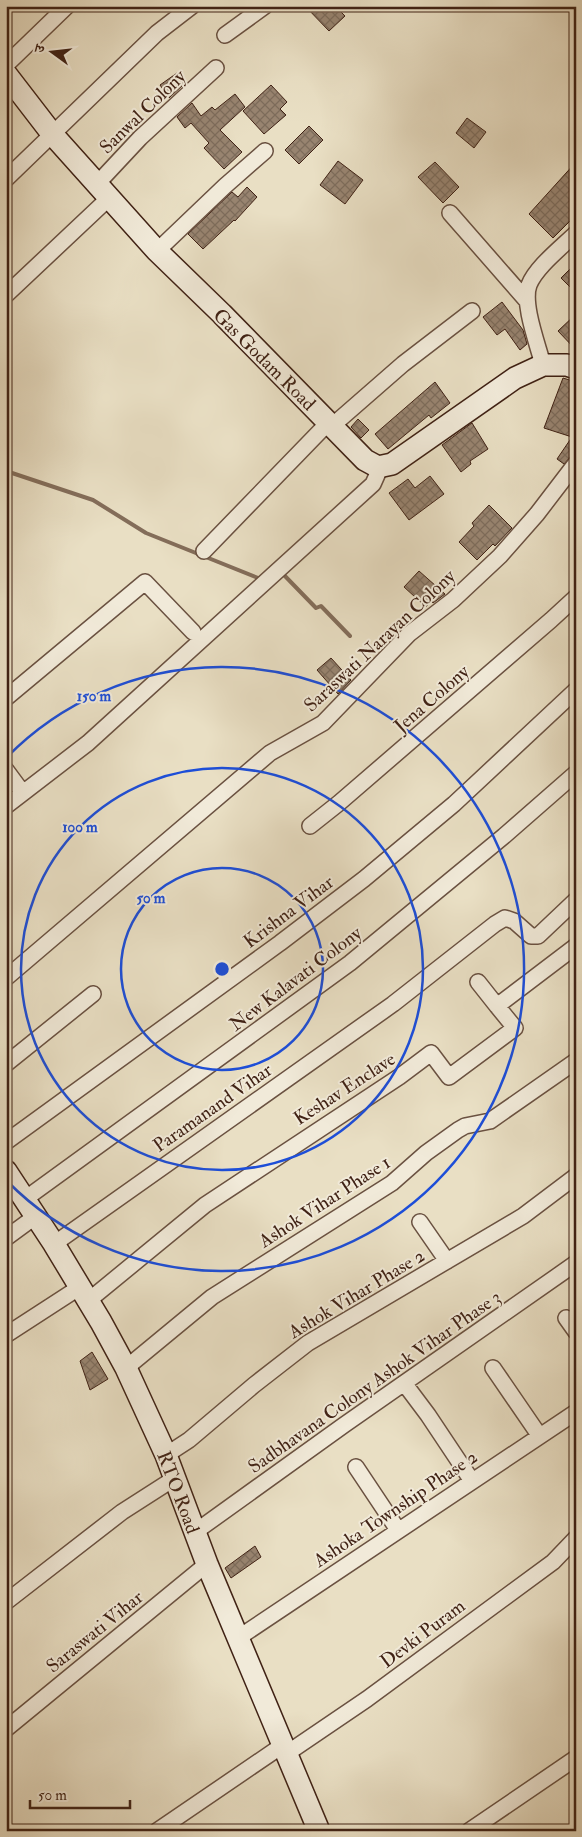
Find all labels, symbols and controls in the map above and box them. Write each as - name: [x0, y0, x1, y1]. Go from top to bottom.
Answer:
- north arrow: [28, 28, 78, 78]
- text: उ: [31, 42, 49, 55]
- street label: Sanwal Colony: [94, 64, 191, 159]
- street label: Gas Godam Road: [208, 303, 321, 416]
- street label: Saraswati Narayan Colony: [299, 564, 461, 717]
- street label: Jena Colony: [388, 659, 475, 739]
- text: 150 m: [77, 687, 111, 706]
- text: 100 m: [62, 818, 98, 837]
- street label: Krishna Vihar: [239, 870, 338, 953]
- text: 50 m: [137, 889, 166, 908]
- street label: New Kalavati Colony: [225, 921, 367, 1036]
- centre of rings: [213, 960, 231, 978]
- street label: Keshav Enclave: [289, 1047, 400, 1131]
- street label: Paramanand Vihar: [148, 1058, 277, 1158]
- street label: Ashok Vihar Phase 1: [253, 1150, 395, 1254]
- street label: Ashok Vihar Phase 2: [283, 1244, 429, 1345]
- street label: Sadbhavana Colony Ashok Vihar Phase 3: [243, 1285, 506, 1479]
- street label: Ashoka Township Phase 2: [308, 1445, 483, 1574]
- street label: RTO Road: [151, 1448, 205, 1538]
- street label: Saraswati Vihar: [41, 1585, 148, 1678]
- street label: Devki Puram: [375, 1594, 470, 1674]
- scale bar: [30, 1777, 130, 1809]
- text: 50 m: [38, 1786, 67, 1805]

